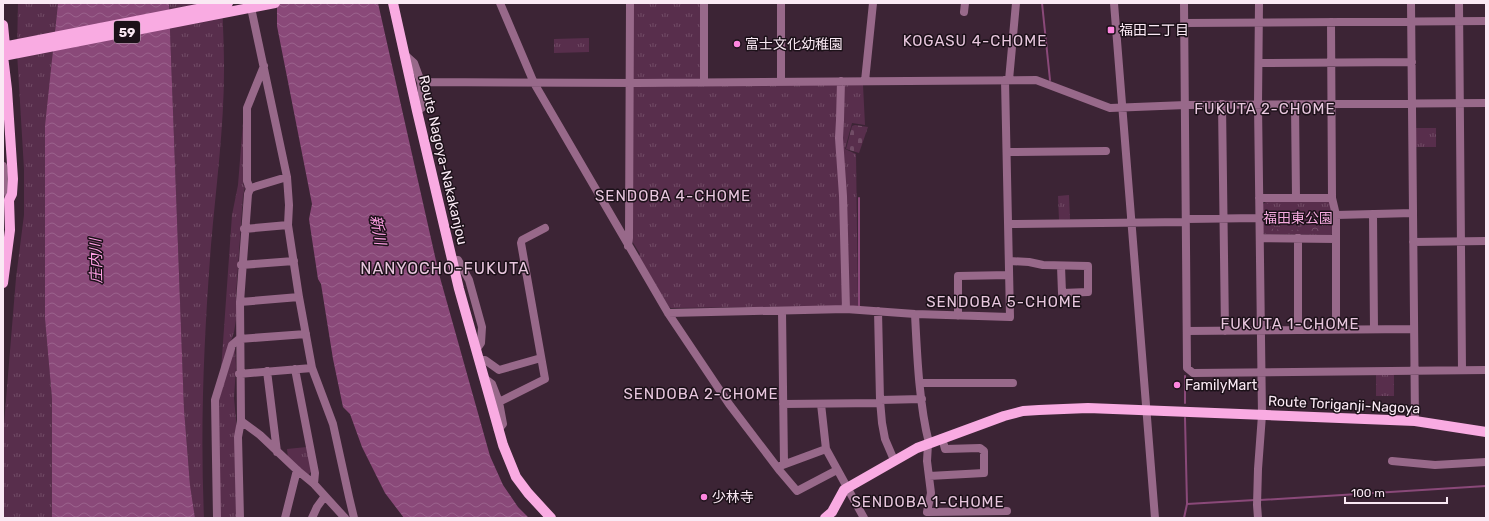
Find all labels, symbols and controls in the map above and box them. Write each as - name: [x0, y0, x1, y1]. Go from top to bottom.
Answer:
- road number: 59: [114, 21, 140, 43]
- place label: 福田二丁目: [1119, 22, 1189, 39]
- marker: 福田二丁目: [1106, 25, 1116, 35]
- district label: KOGASU 4-CHOME: [903, 32, 1047, 50]
- place label: 富士文化幼稚園: [745, 36, 843, 53]
- marker: 富士文化幼稚園: [732, 39, 742, 49]
- street label: Route Nagoya-Nakakanjou: [415, 74, 471, 246]
- district label: FUKUTA 2-CHOME: [1194, 100, 1336, 118]
- district label: SENDOBA 4-CHOME: [595, 187, 751, 205]
- park label: 福田東公園: [1263, 210, 1333, 227]
- water label: 新川: [367, 214, 390, 248]
- water label: 庄内川: [87, 236, 105, 284]
- district label: NANYOCHO-FUKUTA: [360, 259, 530, 278]
- district label: SENDOBA 5-CHOME: [926, 293, 1082, 311]
- district label: FUKUTA 1-CHOME: [1220, 315, 1360, 333]
- place label: FamilyMart: [1185, 377, 1258, 394]
- marker: FamilyMart: [1172, 380, 1182, 390]
- district label: SENDOBA 2-CHOME: [623, 385, 779, 403]
- street label: Route Toriganji-Nagoya: [1267, 393, 1421, 417]
- scale bar: [1345, 479, 1447, 505]
- text: 100 m: [1351, 486, 1385, 500]
- place label: 少林寺: [712, 489, 754, 506]
- marker: 少林寺: [699, 492, 709, 502]
- district label: SENDOBA 1-CHOME: [851, 493, 1005, 511]

